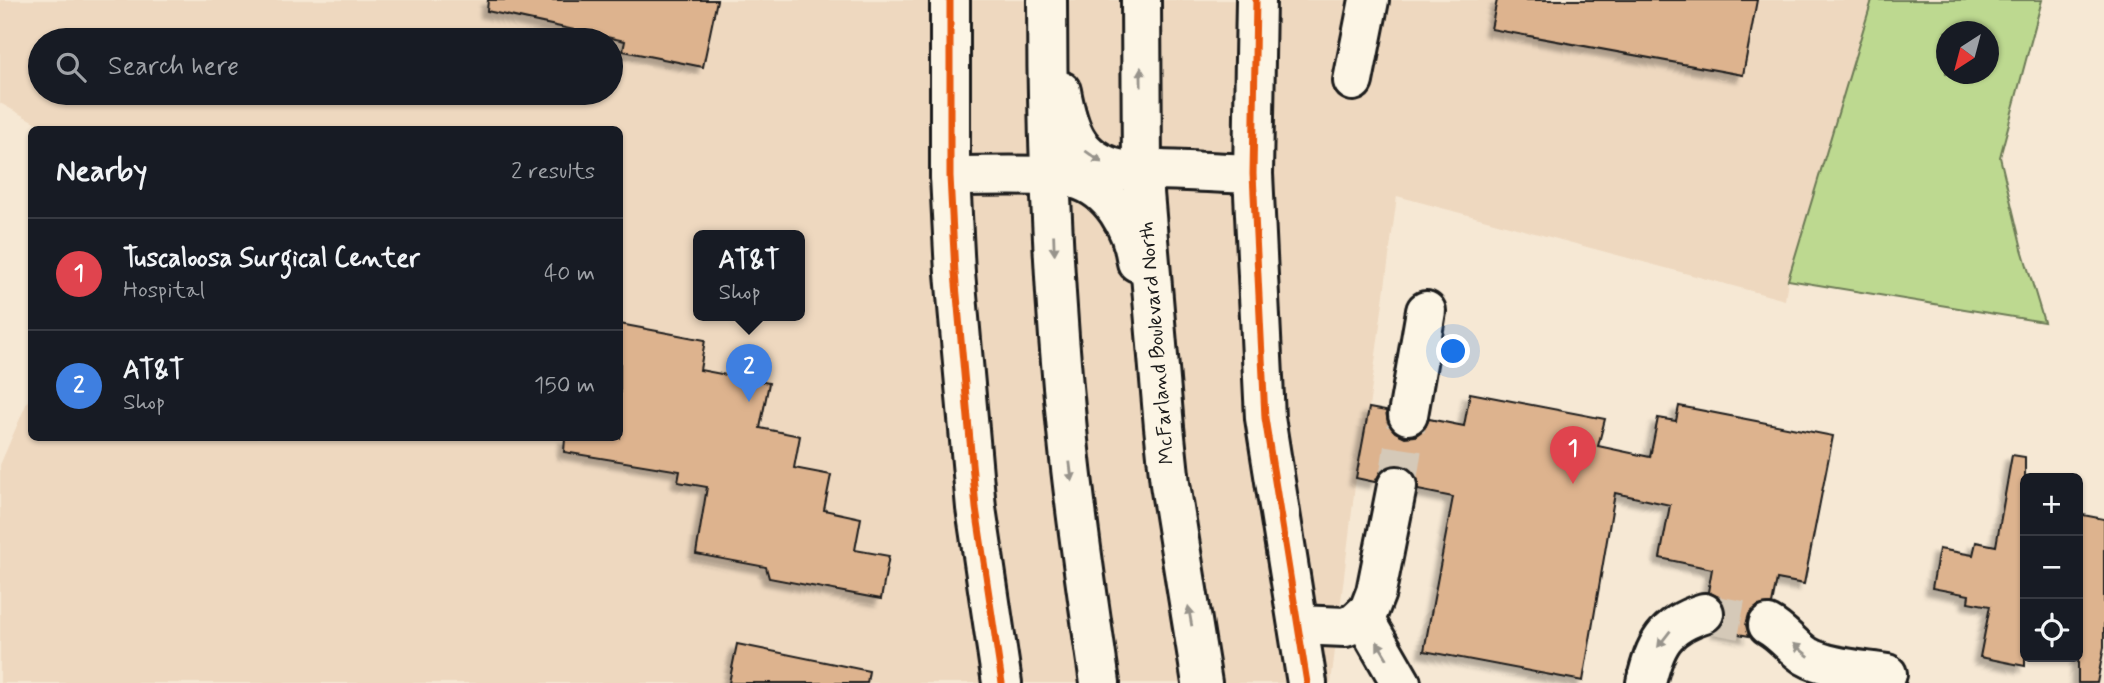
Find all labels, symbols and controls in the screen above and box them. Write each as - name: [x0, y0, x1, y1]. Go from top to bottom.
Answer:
- north arrow: [1936, 21, 1999, 84]
- search box: [28, 28, 623, 105]
- icon: search: [52, 48, 90, 86]
- text: Search here: [108, 50, 239, 84]
- one-way arrow: [1135, 65, 1147, 87]
- one-way arrow: [1085, 150, 1103, 164]
- text: Nearby: [56, 152, 147, 191]
- text: 2 results: [511, 157, 595, 187]
- street label: McFarland Boulevard North: [1132, 220, 1182, 466]
- popup: [693, 230, 805, 321]
- one-way arrow: [1048, 234, 1059, 256]
- text: Tuscaloosa Surgical Center: [123, 242, 420, 276]
- text: AT&T: [718, 244, 780, 278]
- text: 1: [74, 259, 84, 289]
- text: 40 m: [544, 259, 595, 289]
- text: Hospital: [123, 276, 205, 306]
- text: Shop: [718, 278, 761, 308]
- your location: [1436, 334, 1470, 368]
- pin: 2: [726, 344, 772, 402]
- text: AT&T: [123, 354, 184, 388]
- text: 2: [73, 371, 85, 401]
- text: 150 m: [534, 371, 595, 401]
- text: Shop: [123, 388, 165, 418]
- pin: 1: [1550, 426, 1596, 484]
- one-way arrow: [1066, 461, 1077, 483]
- map controls: [2020, 473, 2083, 662]
- button: +: [2020, 473, 2083, 536]
- button: −: [2020, 536, 2083, 599]
- button: locate: [2020, 599, 2083, 662]
- one-way arrow: [1184, 605, 1195, 627]
- one-way arrow: [1657, 629, 1671, 648]
- one-way arrow: [1376, 641, 1388, 660]
- one-way arrow: [1792, 643, 1810, 658]

